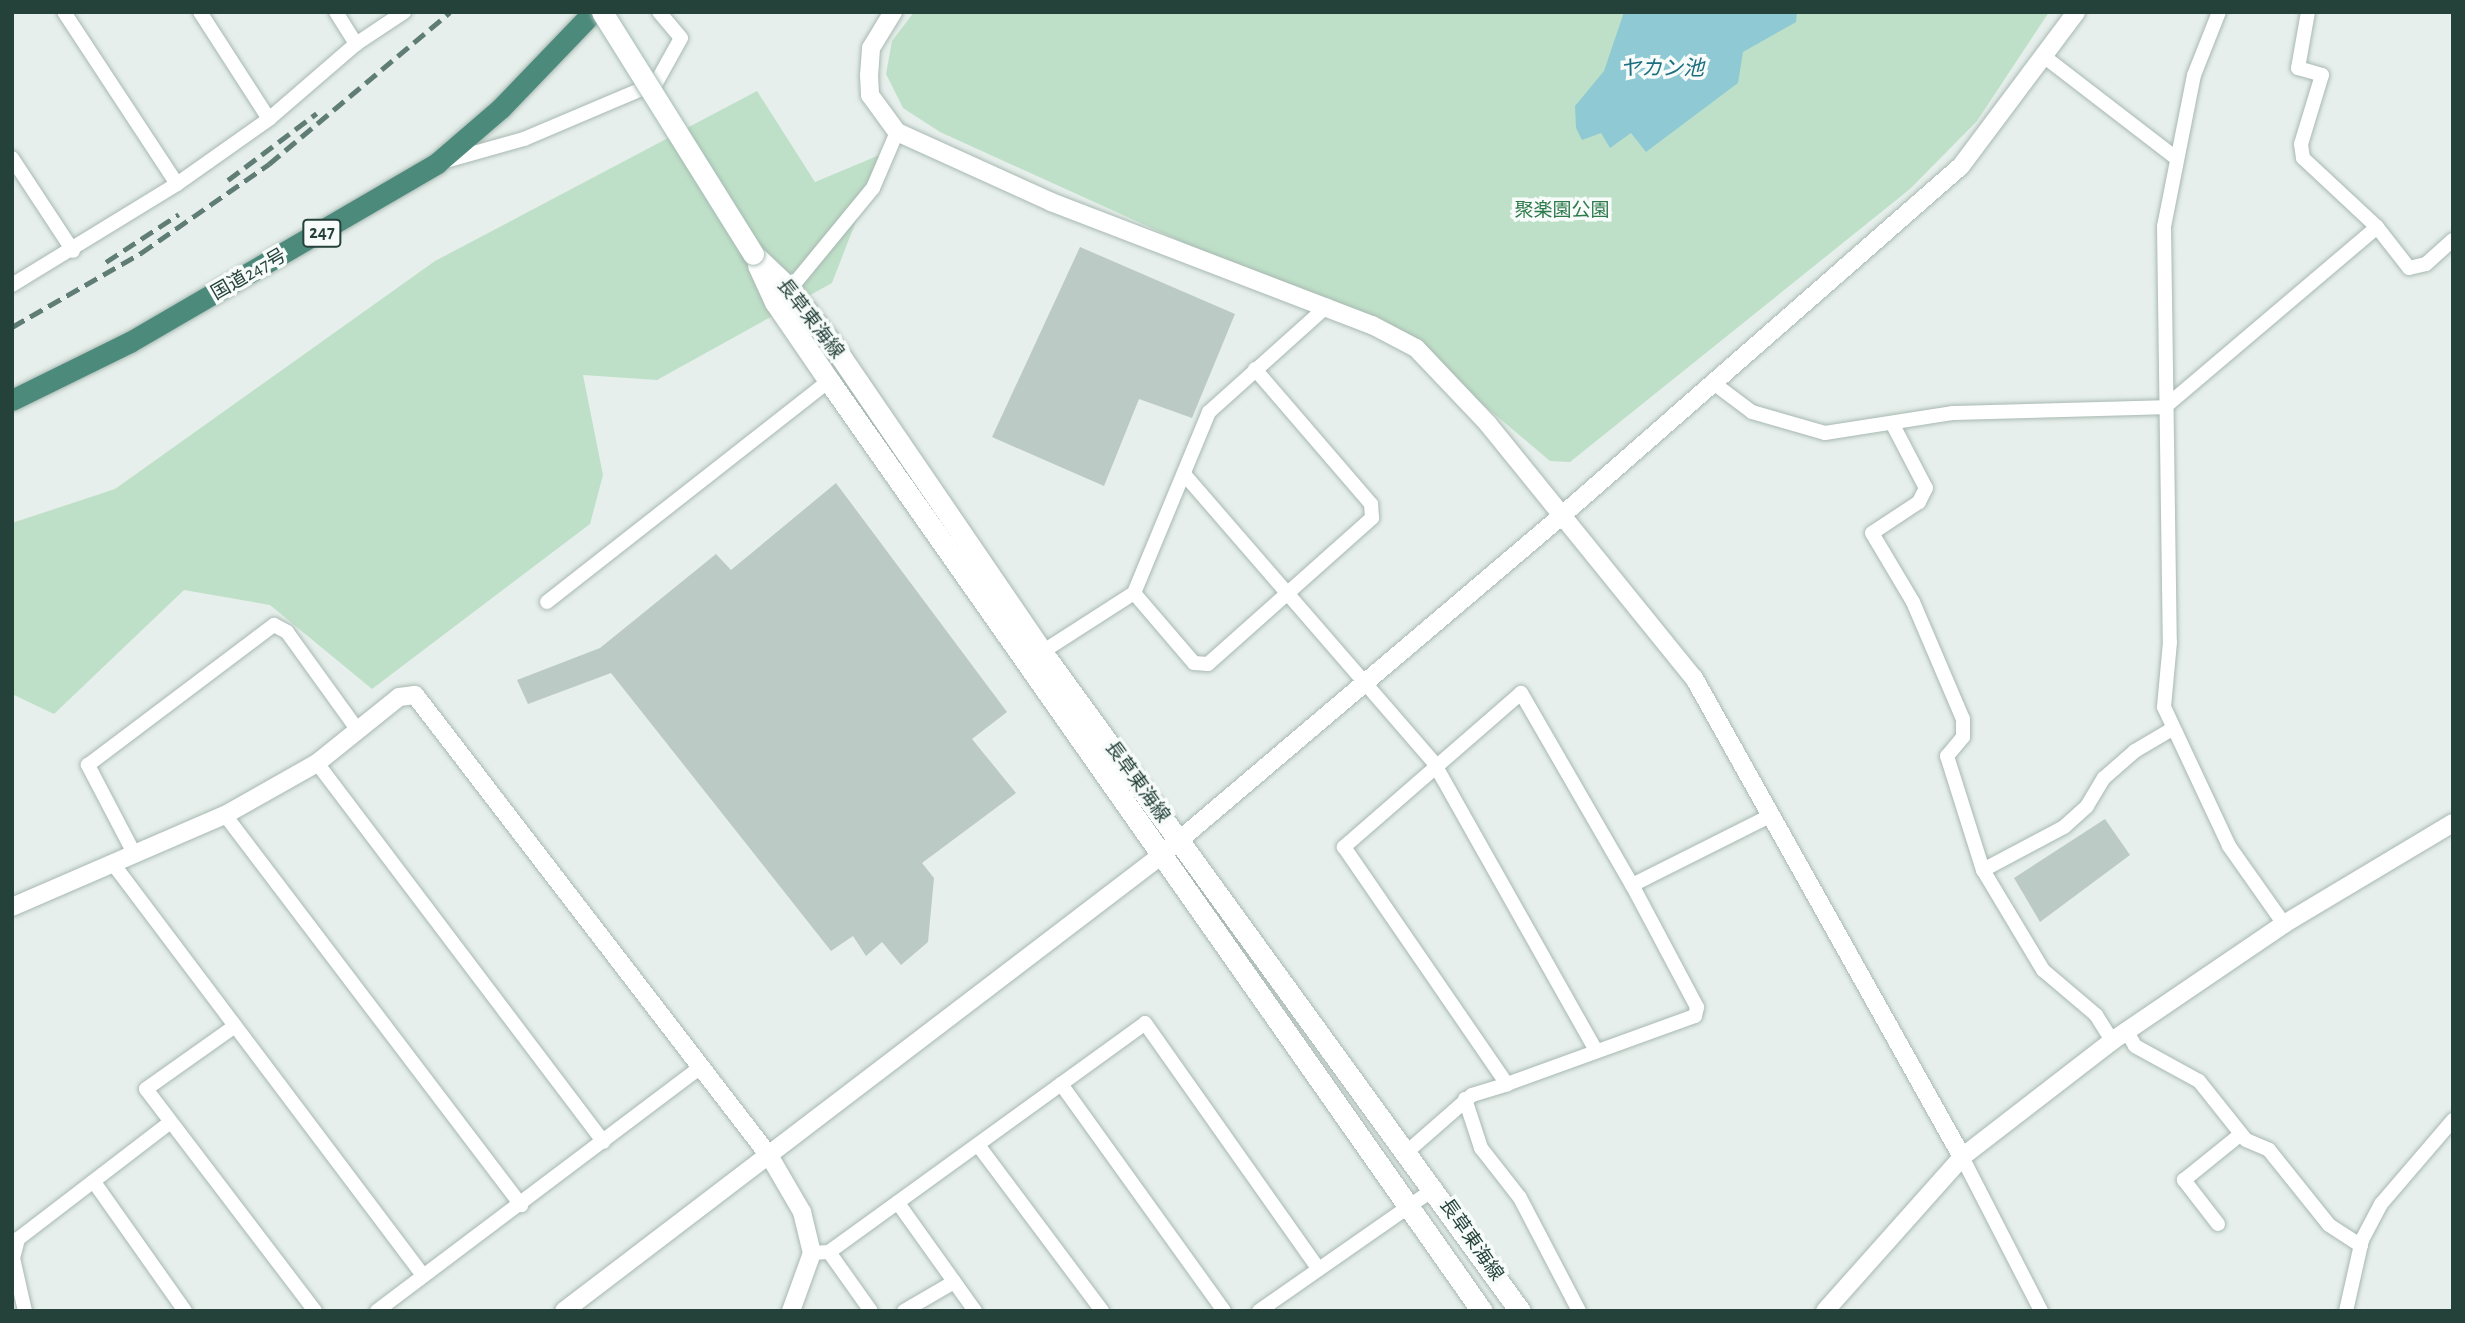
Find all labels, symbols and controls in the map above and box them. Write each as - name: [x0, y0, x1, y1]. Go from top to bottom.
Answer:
- water label: ヤカン池: [1620, 56, 1704, 82]
- park label: 聚楽園公園: [1515, 200, 1609, 222]
- road number: 247: [301, 218, 343, 247]
- street label: 国道247号: [207, 244, 291, 306]
- street label: 長草東海線: [772, 275, 848, 363]
- street label: 長草東海線: [1100, 737, 1174, 827]
- street label: 長草東海線: [1434, 1195, 1508, 1285]

